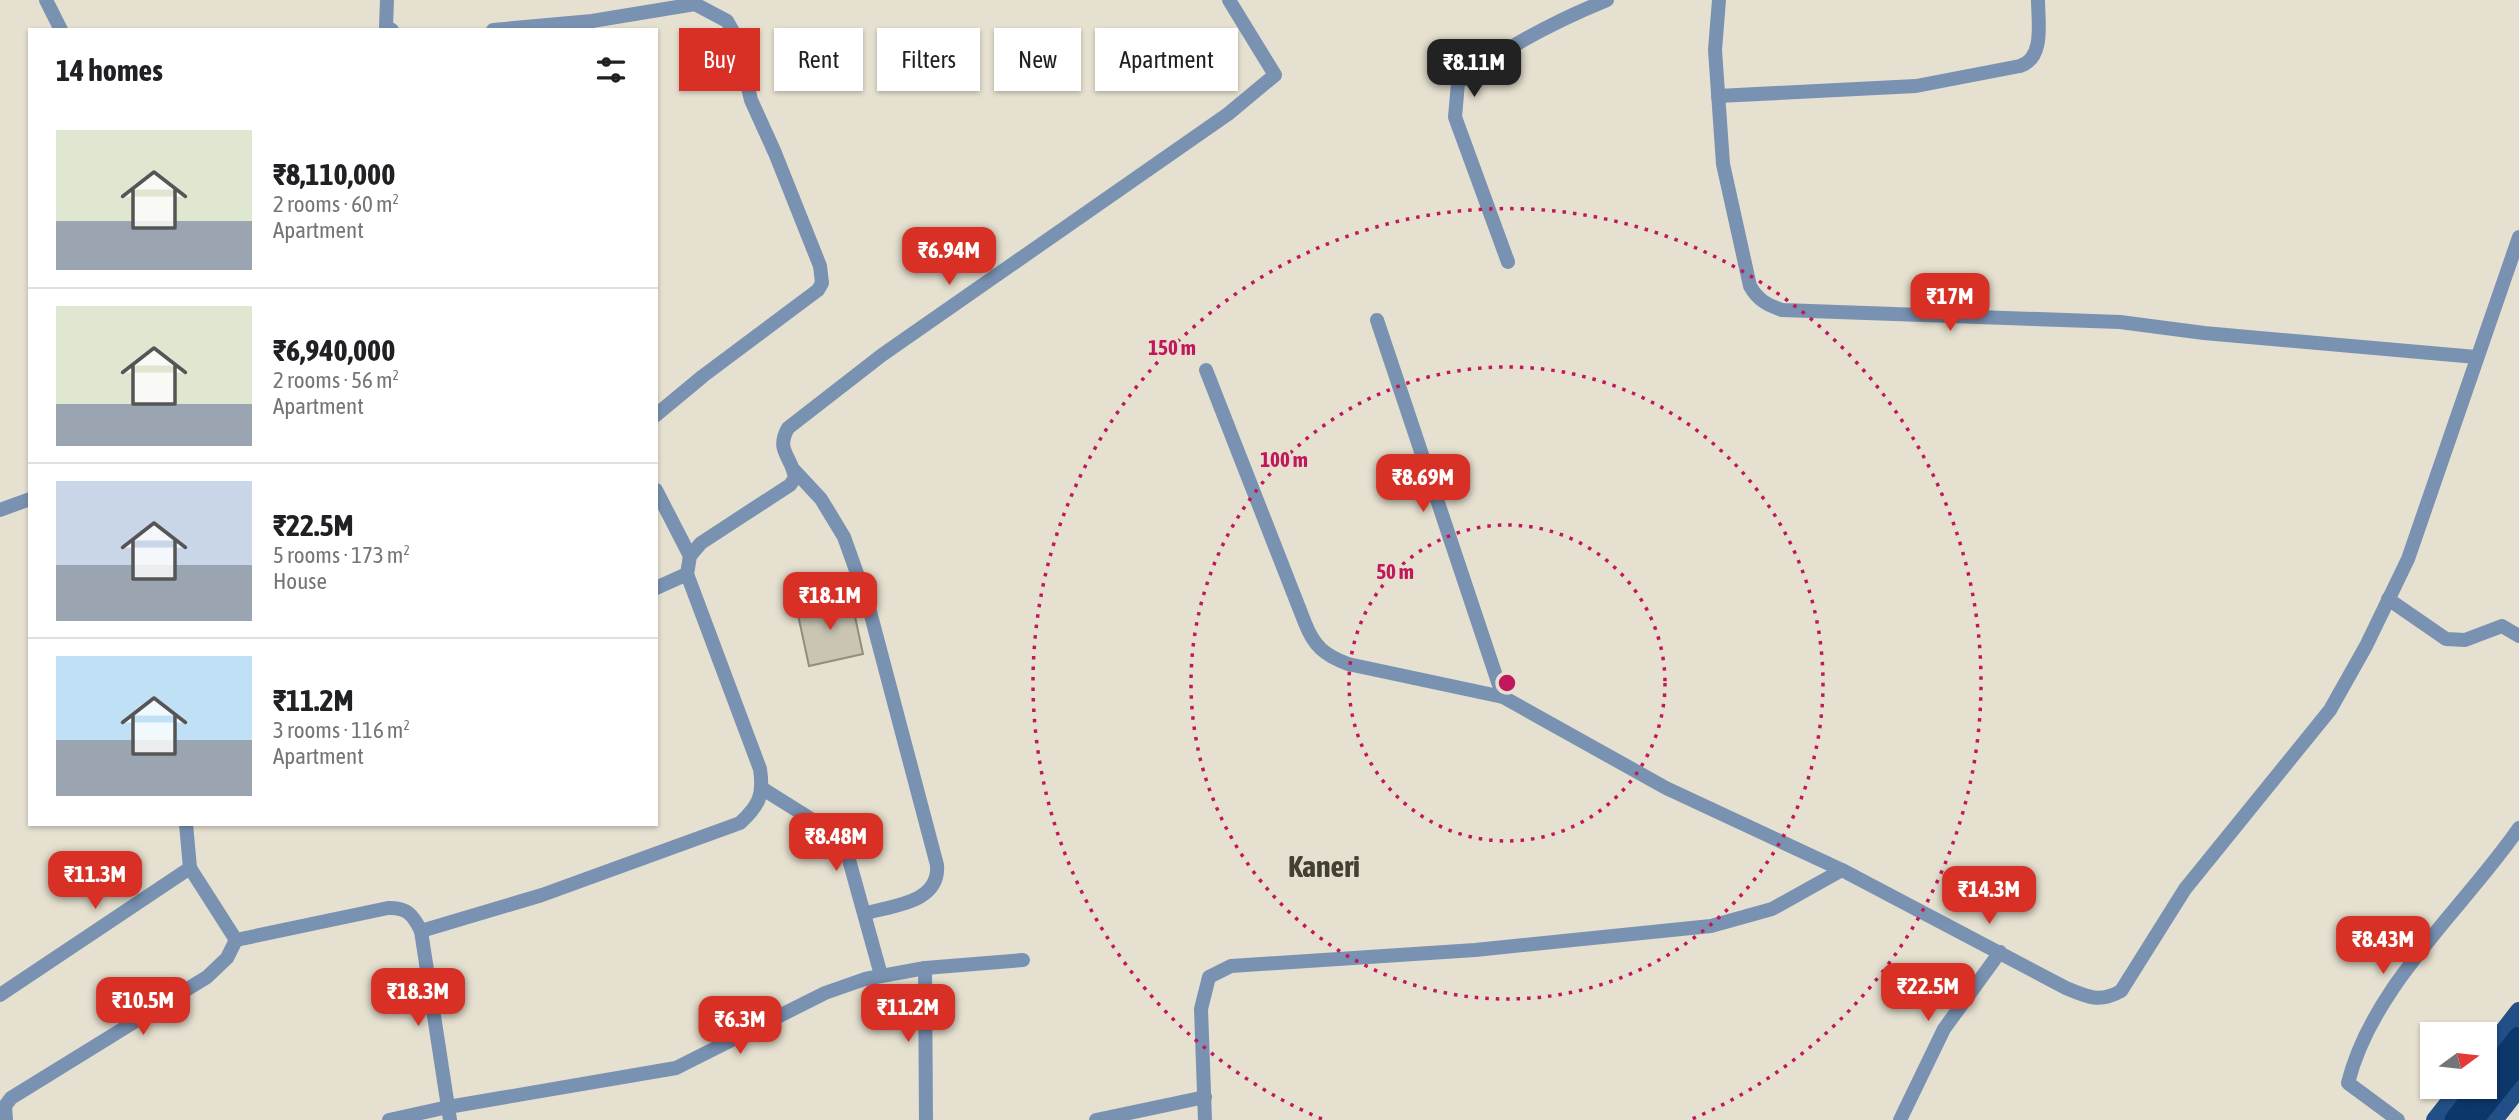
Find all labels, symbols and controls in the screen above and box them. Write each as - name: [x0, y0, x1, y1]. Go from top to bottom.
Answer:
- chip: Buy: [679, 28, 760, 91]
- chip: Rent: [774, 28, 863, 91]
- chip: Filters: [877, 28, 980, 91]
- chip: New: [994, 28, 1081, 91]
- chip: Apartment: [1095, 28, 1238, 91]
- pin: ₹8.11M: [1417, 40, 1531, 99]
- text: ₹8.11M: [1443, 49, 1505, 75]
- icon: filters: [592, 51, 630, 89]
- text: 14 homes: [56, 53, 163, 87]
- text: ₹8,110,000: [273, 157, 395, 191]
- icon: home: [112, 158, 196, 242]
- text: 2 rooms · 60 m²: [273, 191, 399, 217]
- text: Apartment: [273, 217, 364, 243]
- pin: ₹6.94M: [892, 228, 1006, 287]
- text: ₹6.94M: [918, 237, 980, 263]
- pin: ₹17M: [1909, 274, 1991, 333]
- text: ₹17M: [1927, 283, 1973, 309]
- text: ₹6,940,000: [273, 333, 395, 367]
- icon: home: [112, 334, 196, 418]
- text: 150 m: [1148, 335, 1196, 359]
- text: 2 rooms · 56 m²: [273, 367, 399, 393]
- text: Apartment: [273, 393, 364, 419]
- text: 100 m: [1260, 447, 1308, 471]
- pin: ₹8.69M: [1366, 454, 1480, 514]
- text: ₹8.69M: [1392, 464, 1454, 490]
- text: ₹22.5M: [273, 508, 354, 542]
- icon: home: [112, 509, 196, 593]
- text: 5 rooms · 173 m²: [273, 542, 410, 568]
- text: 50 m: [1376, 559, 1414, 583]
- text: House: [273, 568, 327, 594]
- pin: ₹18.1M: [773, 572, 887, 632]
- text: ₹18.1M: [799, 582, 861, 608]
- centre of rings: [1495, 671, 1519, 695]
- text: ₹11.2M: [273, 683, 354, 717]
- icon: home: [112, 684, 196, 768]
- text: 3 rooms · 116 m²: [273, 717, 410, 743]
- text: Apartment: [273, 743, 364, 769]
- pin: ₹8.48M: [779, 814, 893, 873]
- text: ₹8.48M: [805, 823, 867, 849]
- district label: Kaneri: [1288, 849, 1360, 883]
- pin: ₹11.3M: [38, 852, 152, 911]
- text: ₹11.3M: [64, 861, 126, 887]
- pin: ₹14.3M: [1932, 866, 2046, 926]
- text: ₹14.3M: [1958, 876, 2020, 902]
- pin: ₹8.43M: [2326, 916, 2440, 976]
- text: ₹8.43M: [2352, 926, 2414, 952]
- pin: ₹22.5M: [1871, 964, 1985, 1023]
- pin: ₹18.3M: [361, 968, 475, 1028]
- text: ₹22.5M: [1897, 973, 1959, 999]
- pin: ₹10.5M: [86, 978, 200, 1037]
- text: ₹18.3M: [387, 978, 449, 1004]
- pin: ₹11.2M: [851, 984, 965, 1044]
- text: ₹10.5M: [112, 987, 174, 1013]
- text: ₹11.2M: [877, 994, 939, 1020]
- pin: ₹6.3M: [691, 996, 789, 1056]
- text: ₹6.3M: [714, 1006, 766, 1032]
- north arrow: [2420, 1022, 2497, 1099]
- map controls: [2420, 1022, 2497, 1099]

